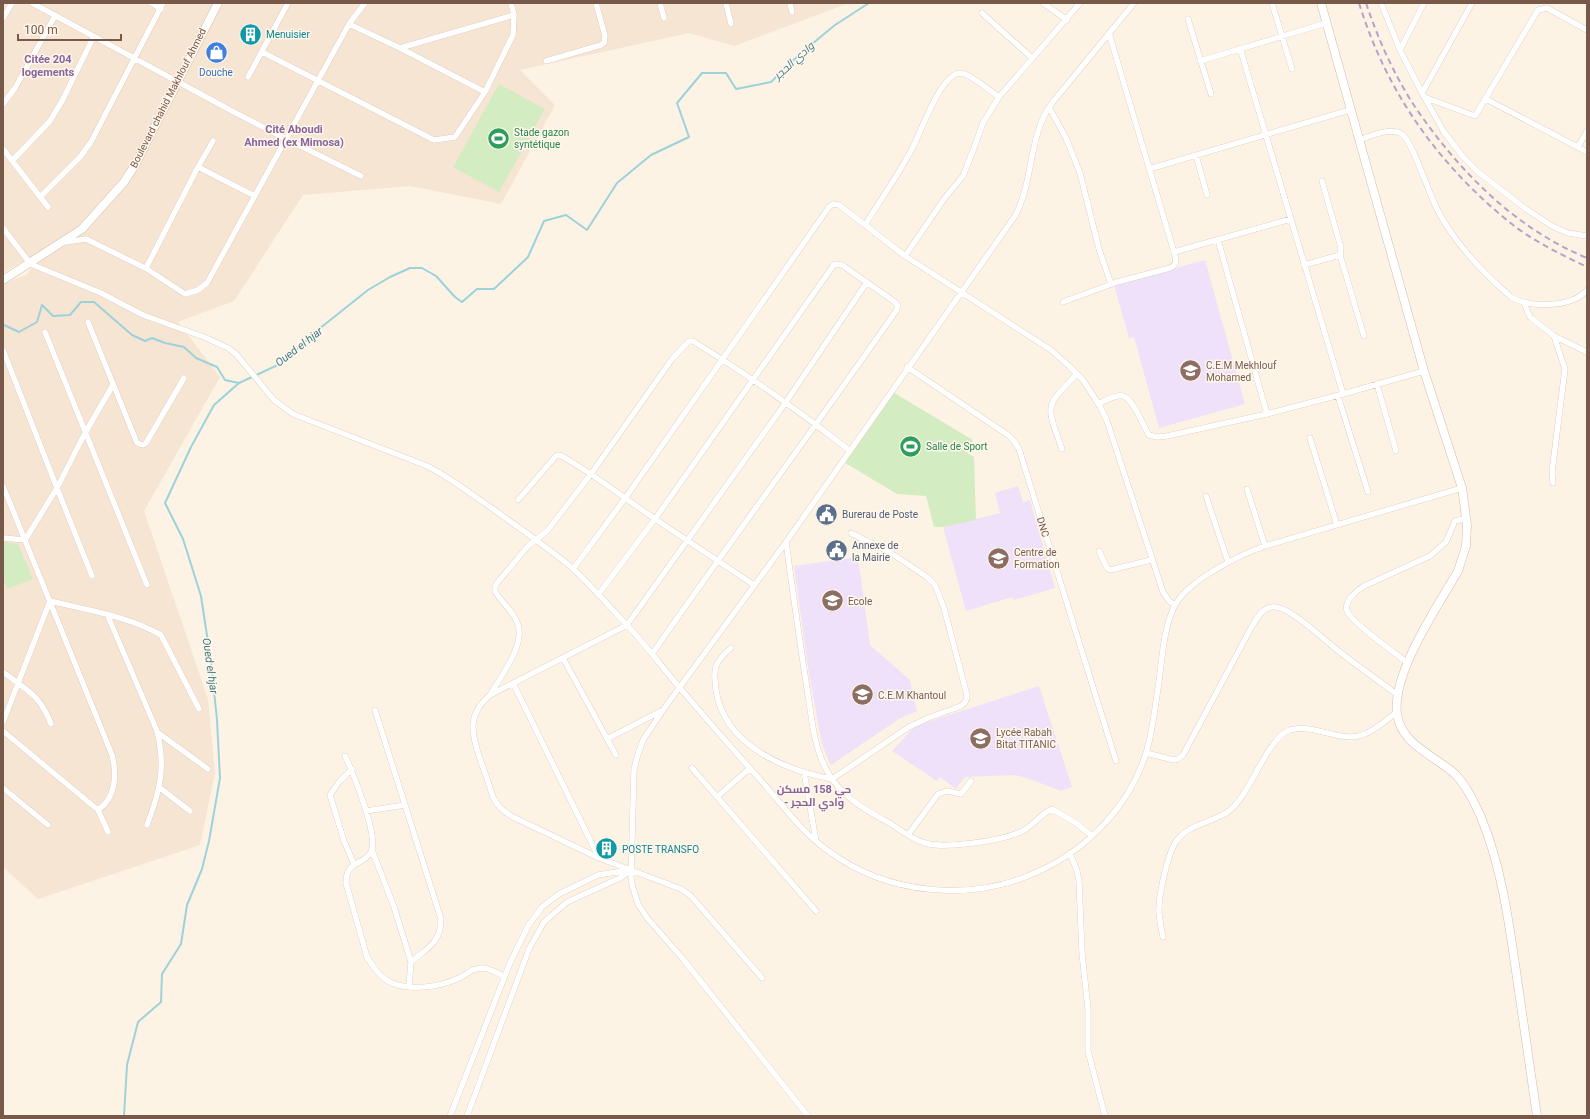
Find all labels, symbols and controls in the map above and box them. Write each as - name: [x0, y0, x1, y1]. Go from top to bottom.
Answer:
- scale bar: [18, 16, 121, 42]
- building icon: Menuisier: [238, 21, 264, 47]
- text: 100 m: [24, 23, 58, 37]
- street label: Boulevard chahid Makhlouf Ahmed: [128, 26, 208, 170]
- place label: Menuisier: [266, 29, 310, 40]
- shop icon: Douche: [203, 39, 229, 65]
- water label: وادي الحجر: [770, 39, 819, 85]
- district label: Citée 204 logements: [22, 53, 75, 79]
- place label: Douche: [199, 67, 233, 78]
- district label: Cité Aboudi Ahmed (ex Mimosa): [244, 123, 344, 149]
- sports icon: Stade gazon syntétique: [486, 125, 512, 151]
- place label: Stade gazon syntétique: [514, 127, 569, 150]
- water label: Oued el hjar: [273, 324, 326, 369]
- school or university icon: C.E.M Mekhlouf Mohamed: [1177, 358, 1203, 384]
- place label: C.E.M Mekhlouf Mohamed: [1206, 360, 1277, 383]
- sports icon: Salle de Sport: [898, 433, 924, 459]
- place label: Salle de Sport: [926, 441, 988, 452]
- public building icon: Burerau de Poste: [814, 501, 840, 527]
- place label: Burerau de Poste: [842, 509, 918, 520]
- street label: DNC: [1035, 516, 1051, 539]
- public building icon: Annexe de la Mairie: [823, 538, 849, 564]
- place label: Annexe de la Mairie: [852, 540, 898, 563]
- school or university icon: Centre de Formation: [986, 545, 1012, 571]
- place label: Centre de Formation: [1014, 547, 1060, 570]
- school or university icon: Ecole: [819, 588, 845, 614]
- place label: Ecole: [848, 596, 872, 607]
- water label: Oued el hjar: [200, 637, 220, 695]
- school or university icon: C.E.M Khantoul: [850, 682, 876, 708]
- place label: C.E.M Khantoul: [878, 690, 946, 701]
- school or university icon: Lycée Rabah Bitat TITANIC: [967, 725, 993, 751]
- place label: Lycée Rabah Bitat TITANIC: [996, 727, 1056, 750]
- district label: حي 158 مسكن - وادي الحجر: [777, 783, 851, 812]
- building icon: POSTE TRANSFO: [593, 836, 619, 862]
- place label: POSTE TRANSFO: [622, 844, 699, 855]

